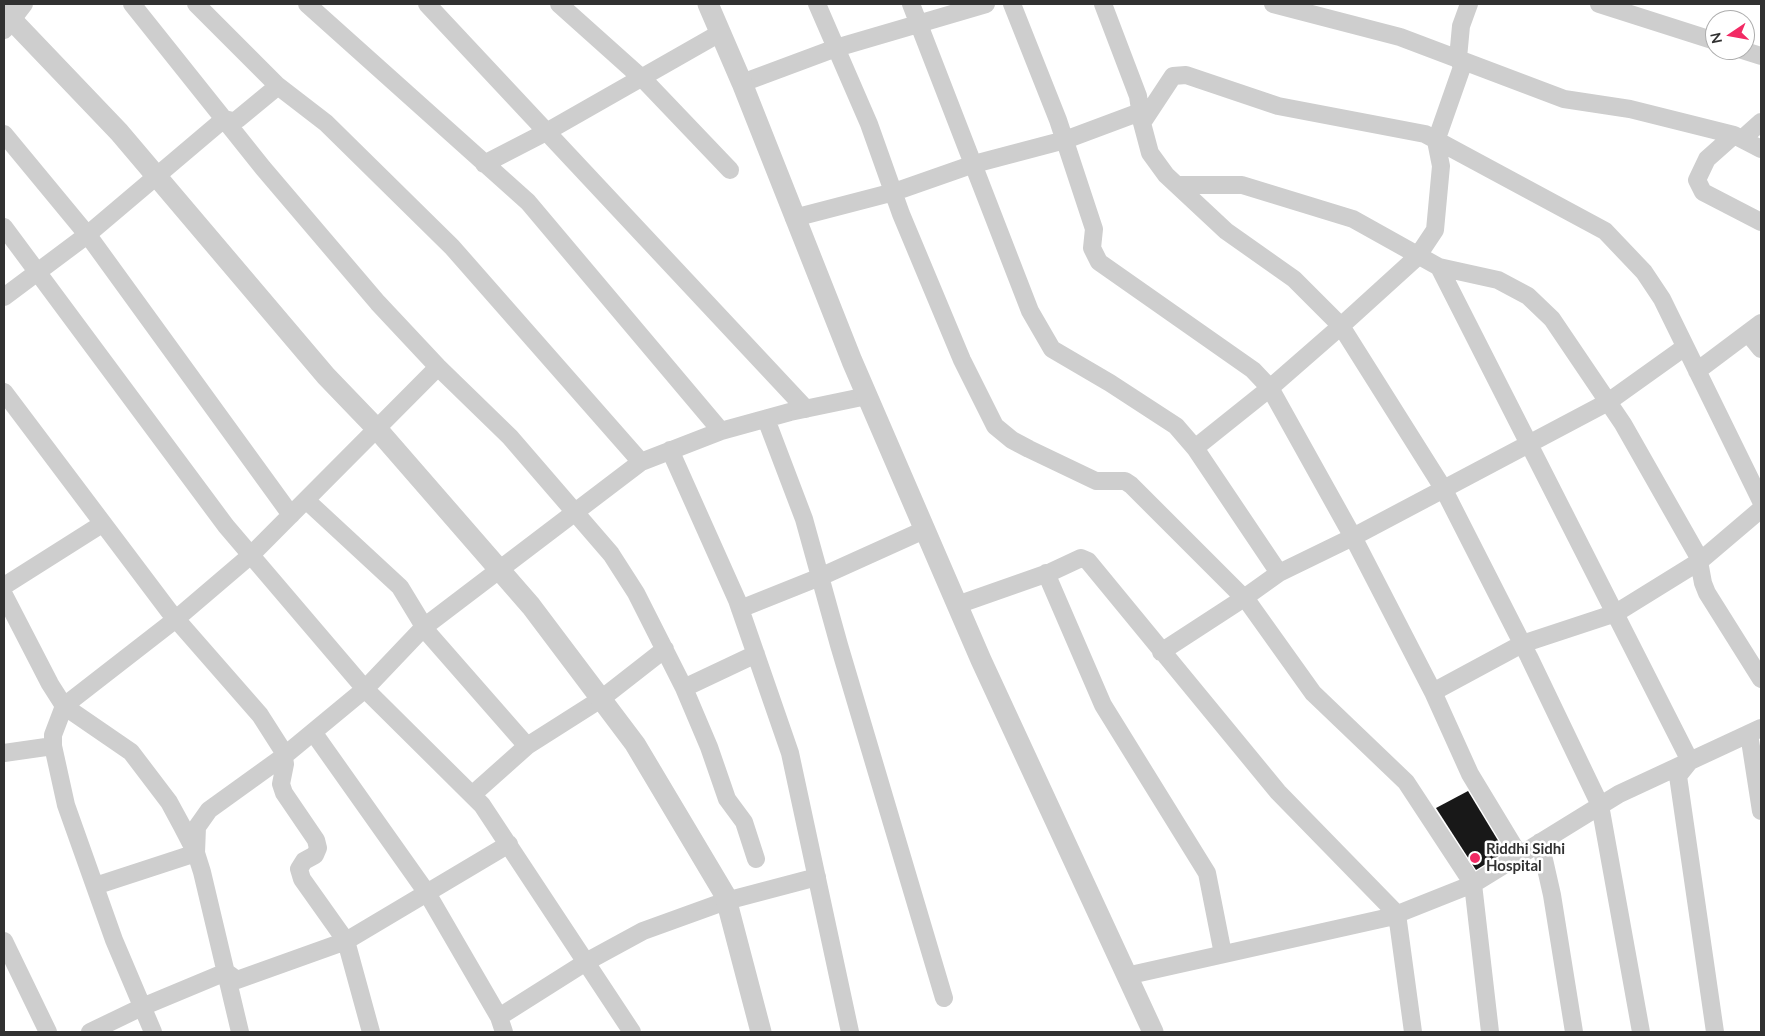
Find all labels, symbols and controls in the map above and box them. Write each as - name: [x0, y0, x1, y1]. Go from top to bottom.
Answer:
- north arrow: [1705, 10, 1755, 60]
- text: N: [1706, 31, 1725, 45]
- place label: Riddhi Sidhi Hospital: [1486, 840, 1565, 875]
- marker: Riddhi Sidhi Hospital: [1468, 851, 1482, 865]

